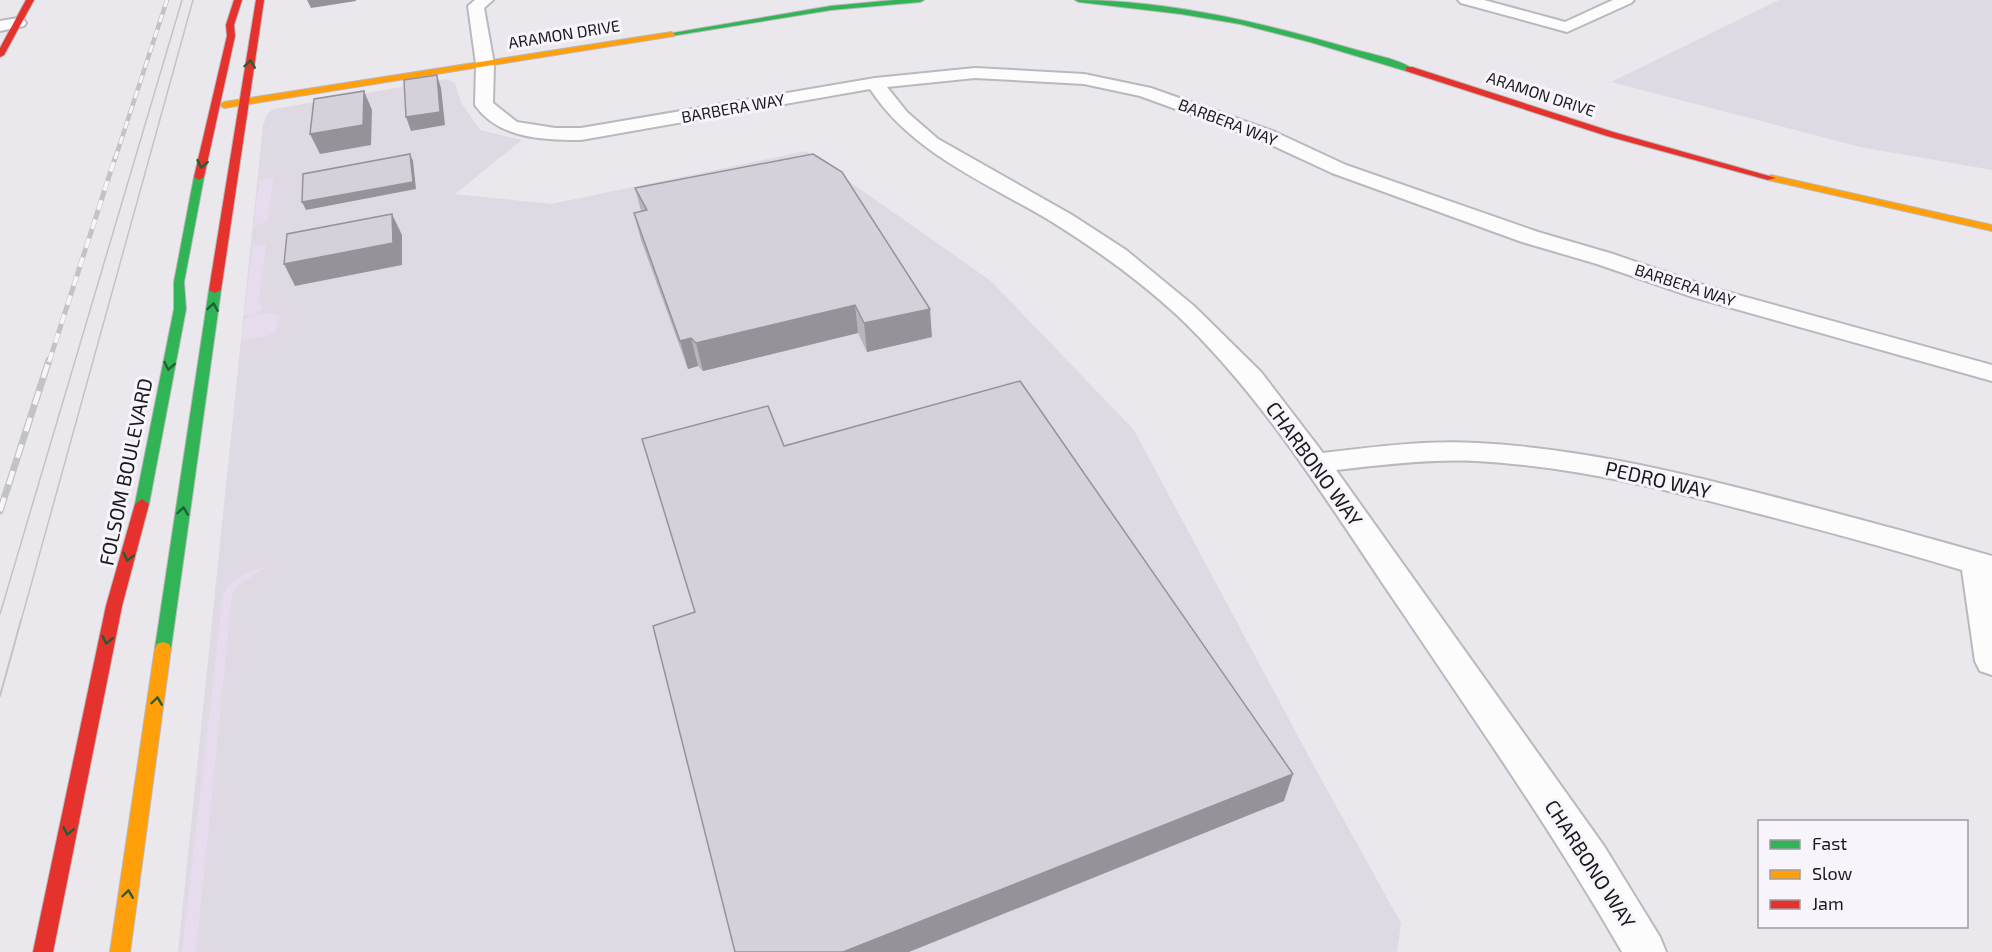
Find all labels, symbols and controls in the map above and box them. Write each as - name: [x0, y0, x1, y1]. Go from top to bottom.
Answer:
- street label: ARAMON DRIVE: [507, 15, 621, 52]
- one-way arrow: [244, 60, 256, 69]
- street label: ARAMON DRIVE: [1485, 67, 1598, 120]
- street label: BARBERA WAY: [680, 89, 786, 126]
- street label: BARBERA WAY: [1176, 94, 1280, 149]
- one-way arrow: [196, 158, 209, 168]
- street label: BARBERA WAY: [1633, 259, 1738, 310]
- one-way arrow: [206, 302, 218, 311]
- one-way arrow: [163, 361, 176, 371]
- street label: FOLSOM BOULEVARD: [93, 376, 157, 568]
- street label: CHARBONO WAY: [1262, 396, 1368, 531]
- street label: PEDRO WAY: [1603, 455, 1714, 503]
- one-way arrow: [177, 507, 189, 516]
- one-way arrow: [123, 552, 136, 562]
- one-way arrow: [101, 634, 114, 644]
- one-way arrow: [150, 697, 162, 706]
- street label: CHARBONO WAY: [1540, 795, 1642, 933]
- legend: [1758, 820, 1968, 928]
- one-way arrow: [62, 825, 75, 835]
- text: Fast: [1812, 832, 1847, 854]
- text: Slow: [1812, 862, 1853, 884]
- one-way arrow: [122, 890, 134, 899]
- text: Jam: [1812, 892, 1844, 914]

